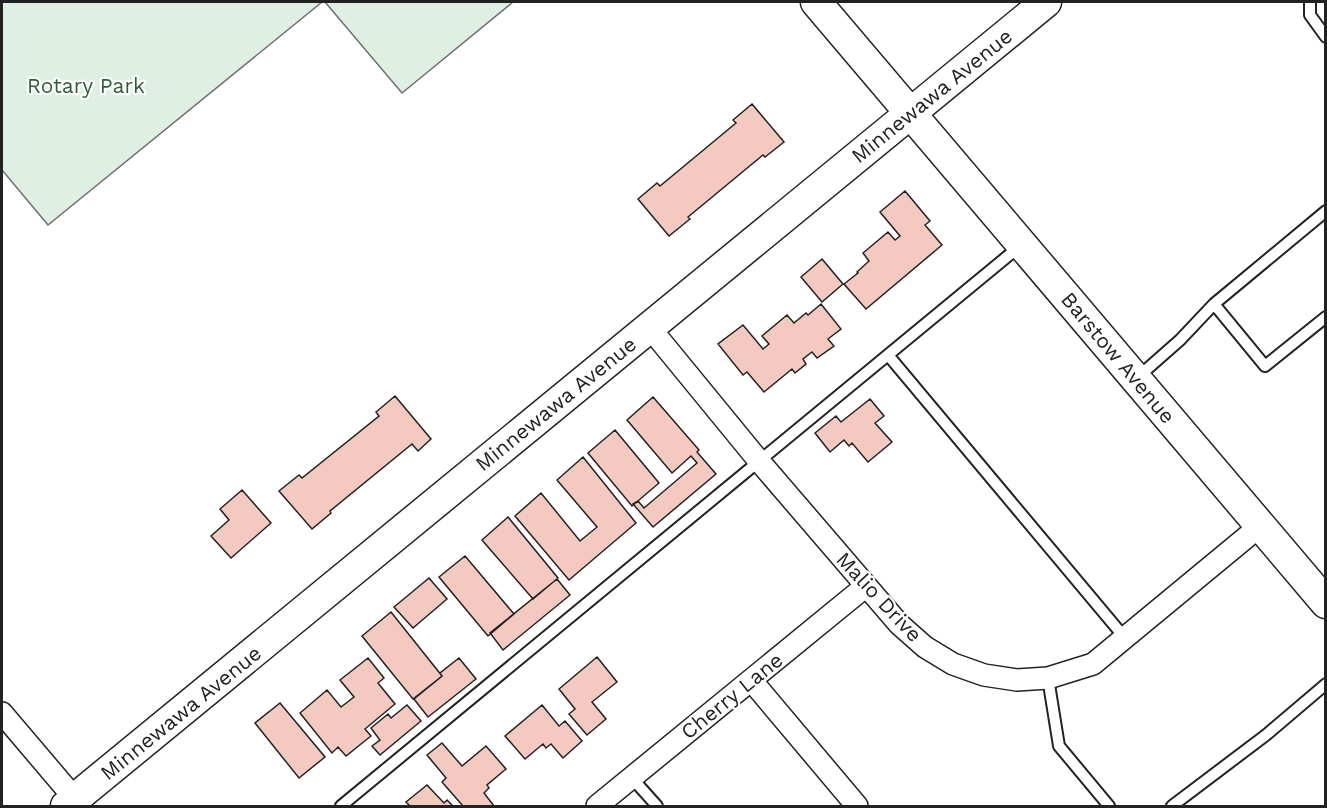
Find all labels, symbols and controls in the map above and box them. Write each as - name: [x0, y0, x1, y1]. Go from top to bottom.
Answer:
- street label: Minnewawa Avenue: [846, 23, 1017, 168]
- park label: Rotary Park: [27, 73, 145, 98]
- street label: Barstow Avenue: [1056, 287, 1181, 428]
- street label: Minnewawa Avenue: [470, 331, 641, 476]
- street label: Malio Drive: [831, 547, 927, 647]
- street label: Minnewawa Avenue: [95, 640, 266, 785]
- street label: Cherry Lane: [676, 647, 788, 744]

